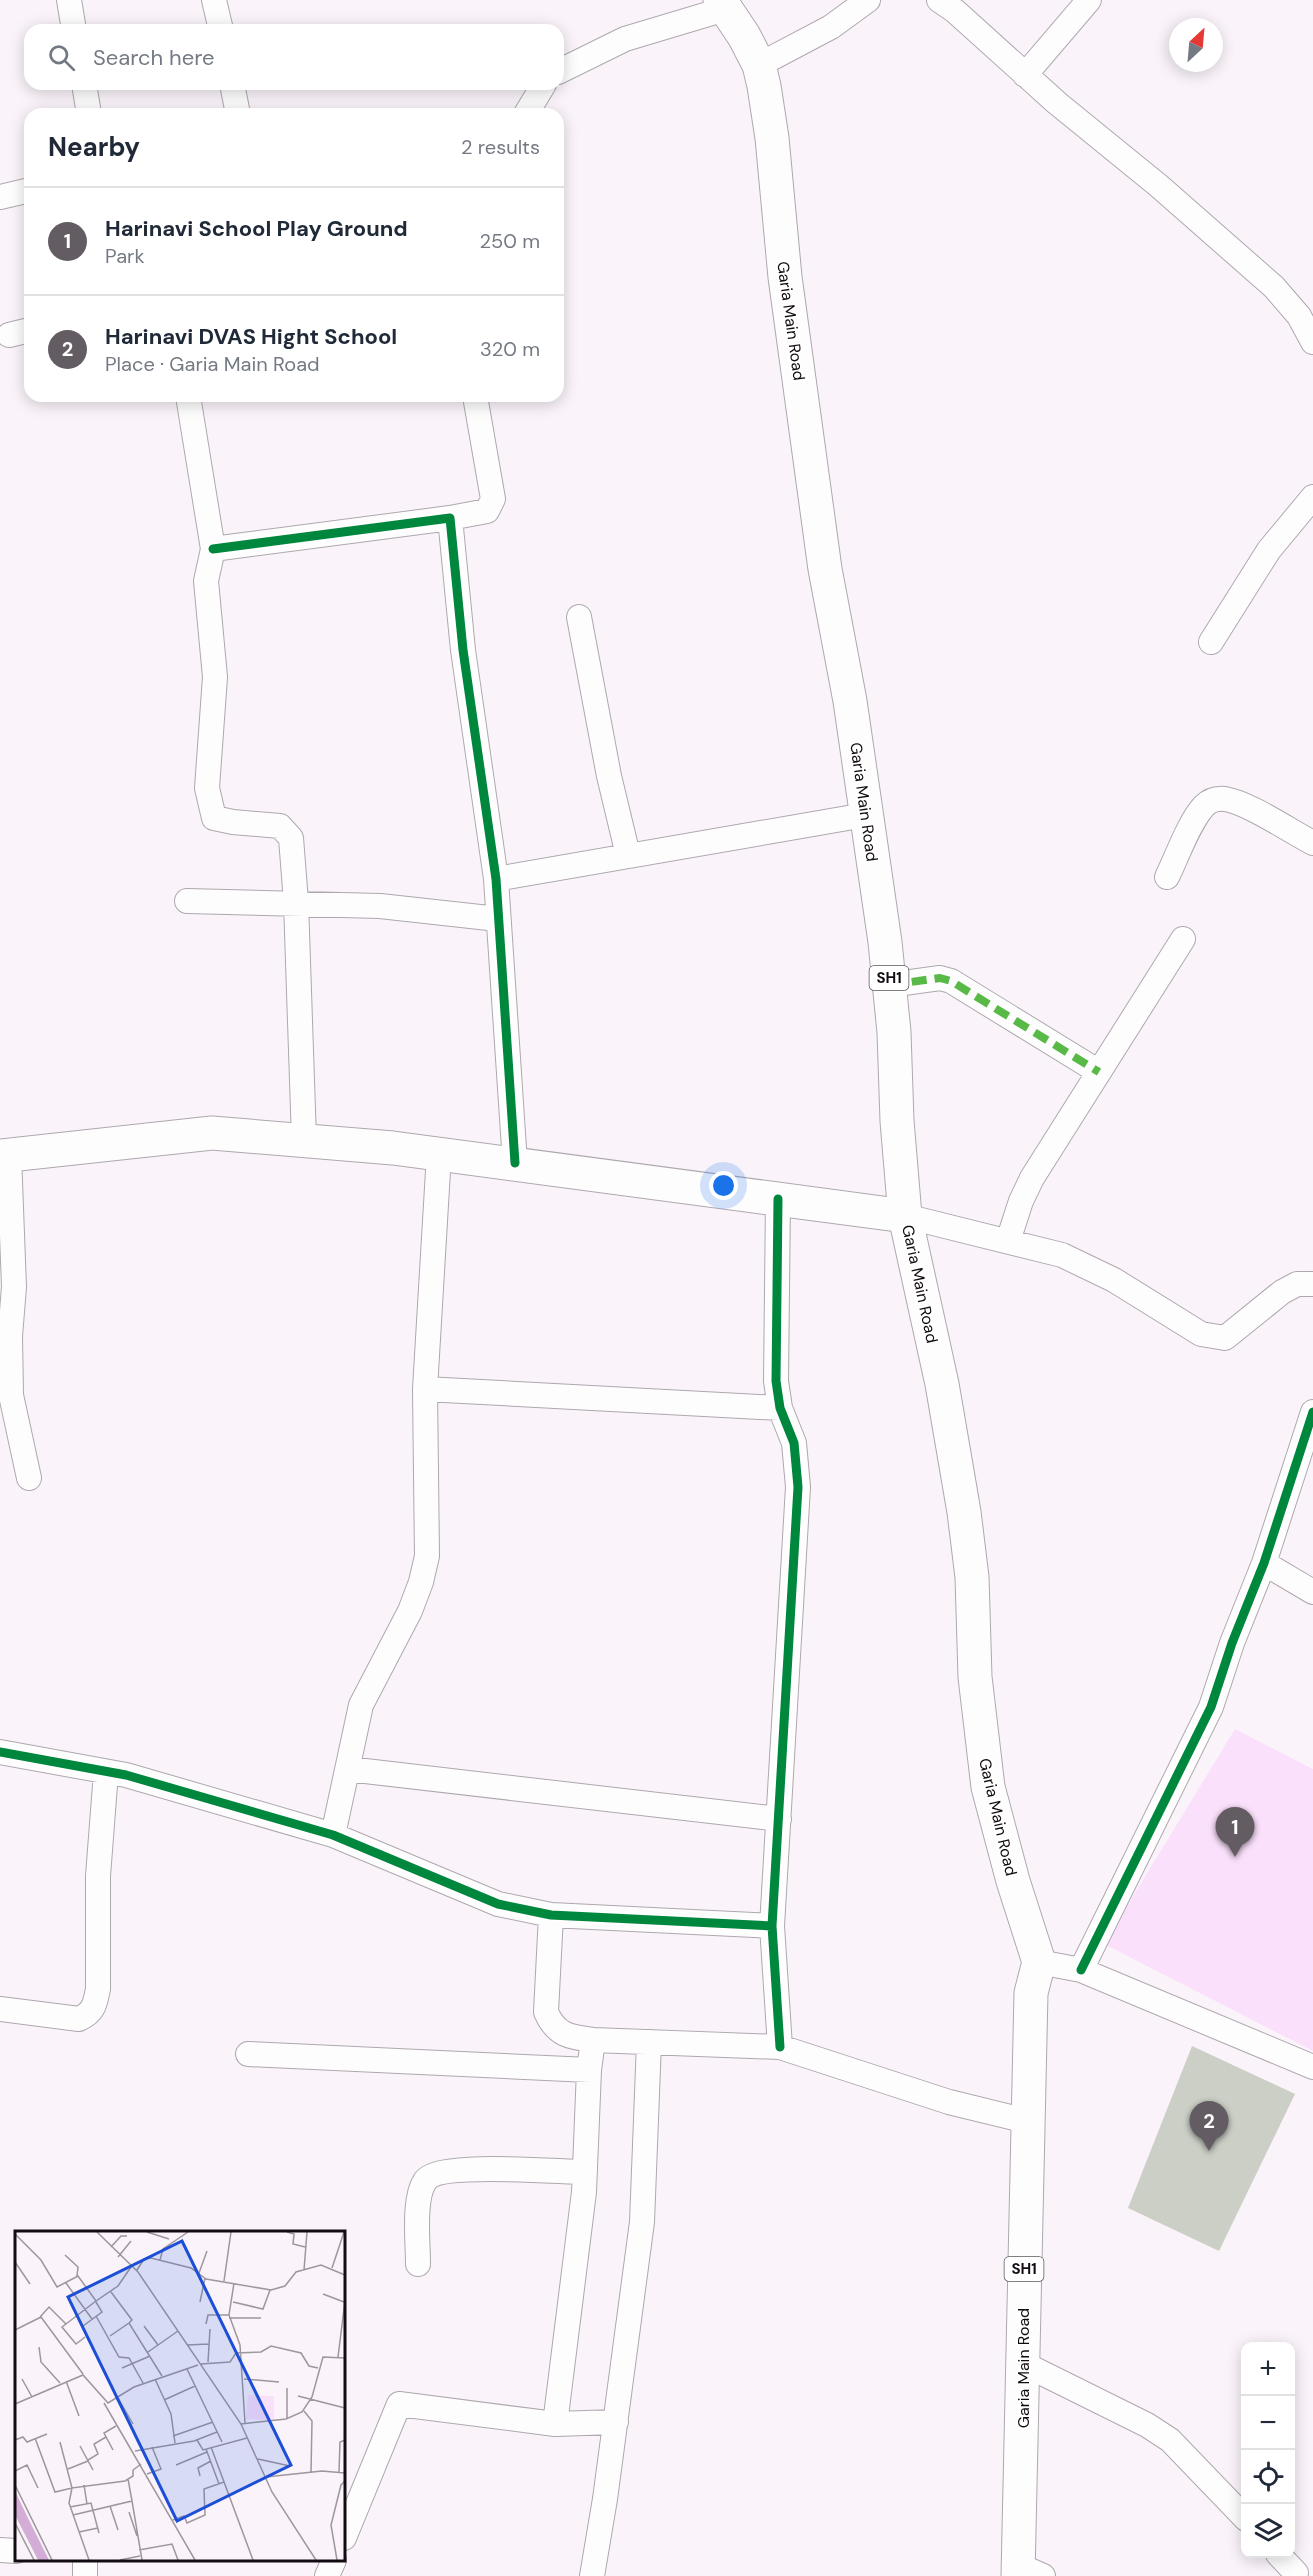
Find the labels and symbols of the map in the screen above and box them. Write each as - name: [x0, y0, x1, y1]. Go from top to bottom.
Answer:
- north arrow: [1169, 18, 1223, 72]
- street label: Garia Main Road: [772, 260, 810, 382]
- street label: Garia Main Road: [845, 741, 883, 863]
- road number: SH1: [870, 966, 908, 990]
- your location: [709, 1171, 738, 1200]
- street label: Garia Main Road: [897, 1223, 943, 1345]
- street label: Garia Main Road: [974, 1756, 1022, 1878]
- pin: 1: [1216, 1808, 1254, 1857]
- pin: 2: [1190, 2102, 1228, 2151]
- inset map: [15, 2231, 345, 2561]
- road number: SH1: [1004, 2257, 1044, 2281]
- street label: Garia Main Road: [1013, 2308, 1034, 2428]

